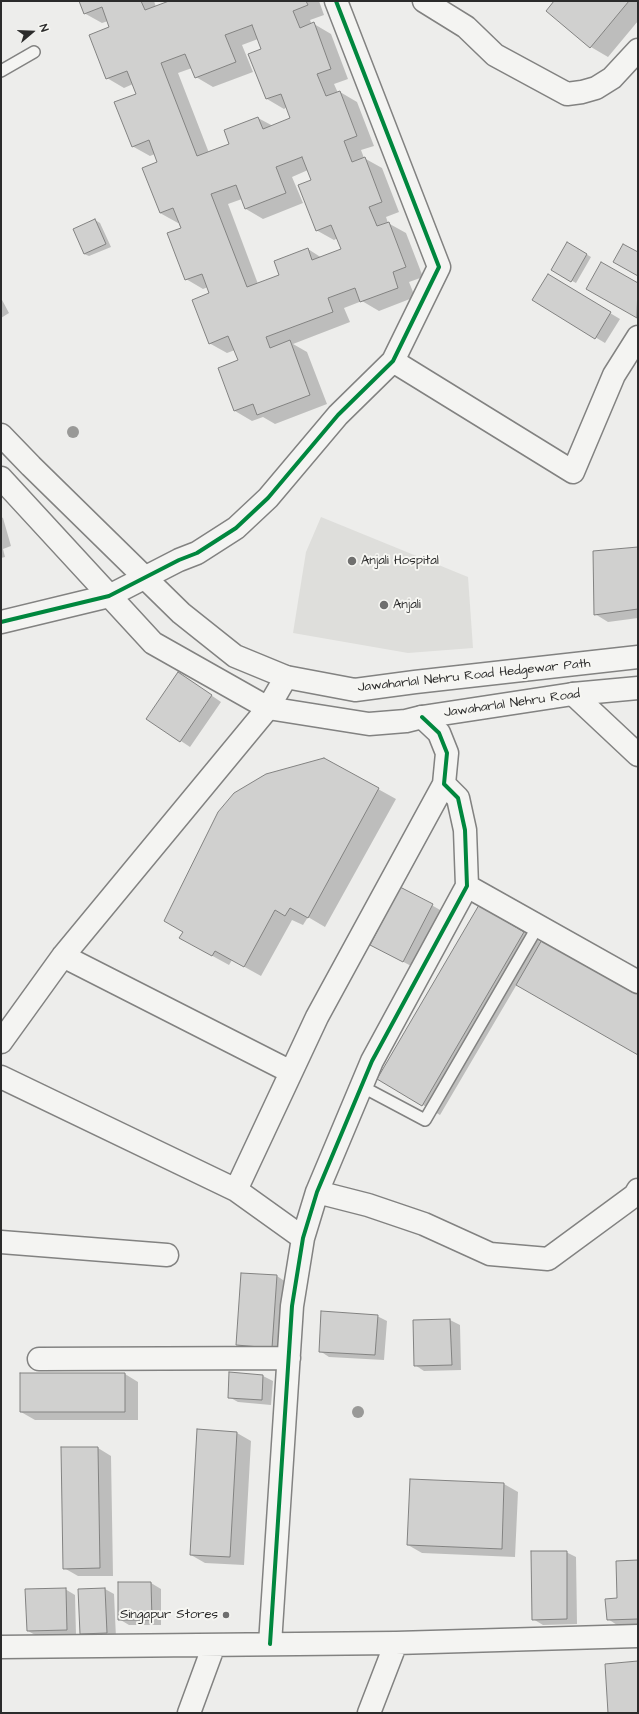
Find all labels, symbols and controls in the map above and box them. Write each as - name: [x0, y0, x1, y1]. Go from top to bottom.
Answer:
- north arrow: [12, 12, 52, 52]
- text: N: [36, 22, 52, 34]
- place label: Anjali Hospital: [361, 553, 439, 569]
- marker: Anjali Hospital: [346, 555, 358, 567]
- place label: Anjali: [393, 597, 421, 613]
- marker: Anjali: [378, 599, 390, 611]
- street label: Jawaharlal Nehru Road Hedgewar Path: [357, 656, 591, 696]
- street label: Jawaharlal Nehru Road: [443, 687, 581, 721]
- place label: Singapur Stores: [120, 1607, 218, 1623]
- marker: Singapur Stores: [221, 1610, 231, 1620]

